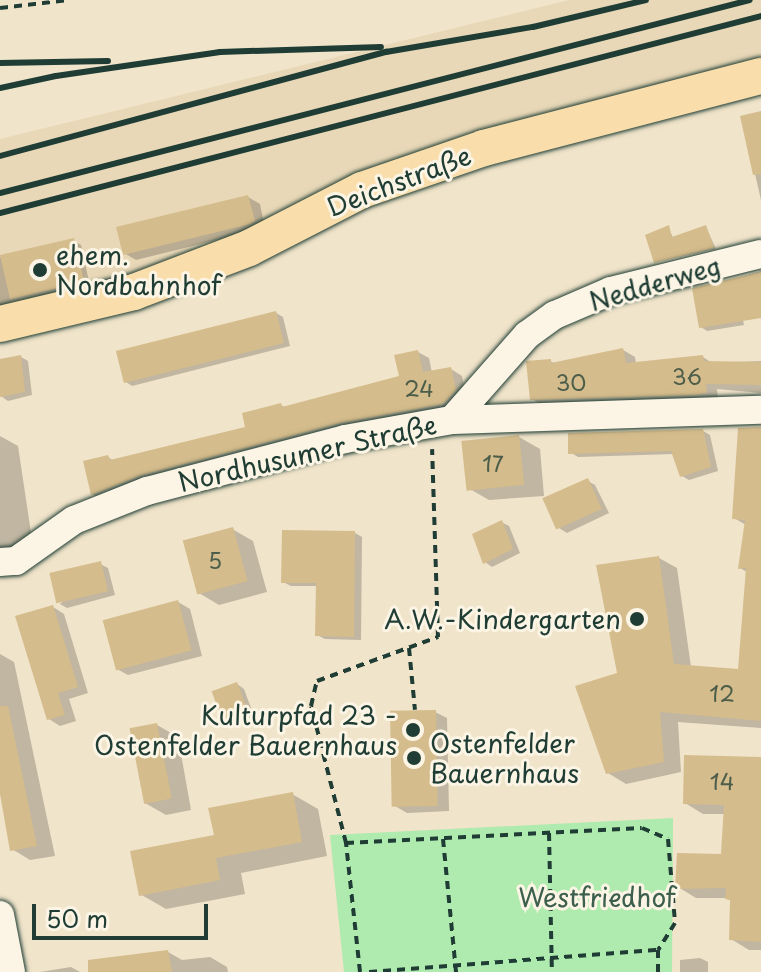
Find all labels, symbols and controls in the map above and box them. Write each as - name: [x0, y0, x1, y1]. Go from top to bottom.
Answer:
- street label: Deichstraße: [323, 139, 475, 223]
- place label: ehem. Nordbahnhof: [56, 239, 221, 300]
- street label: Nedderweg: [586, 249, 724, 317]
- marker: ehem. Nordbahnhof: [31, 261, 49, 279]
- house number: 36: [672, 363, 702, 389]
- house number: 30: [556, 369, 586, 395]
- house number: 24: [404, 375, 434, 401]
- street label: Nordhusumer Straße: [174, 408, 440, 498]
- house number: 17: [482, 450, 504, 476]
- house number: 5: [208, 547, 222, 573]
- place label: A.W.-Kindergarten: [384, 603, 621, 635]
- marker: A.W.-Kindergarten: [628, 610, 646, 628]
- house number: 12: [709, 680, 735, 706]
- place label: Kulturpfad 23 - Ostenfelder Bauernhaus: [95, 699, 397, 760]
- marker: Kulturpfad 23 - Ostenfelder Bauernhaus: [404, 721, 422, 739]
- place label: Ostenfelder Bauernhaus: [430, 727, 579, 788]
- marker: Ostenfelder Bauernhaus: [405, 749, 423, 767]
- house number: 14: [710, 768, 734, 794]
- park label: Westfriedhof: [518, 881, 676, 913]
- scale bar: [36, 888, 212, 938]
- text: 50 m: [46, 900, 108, 936]

